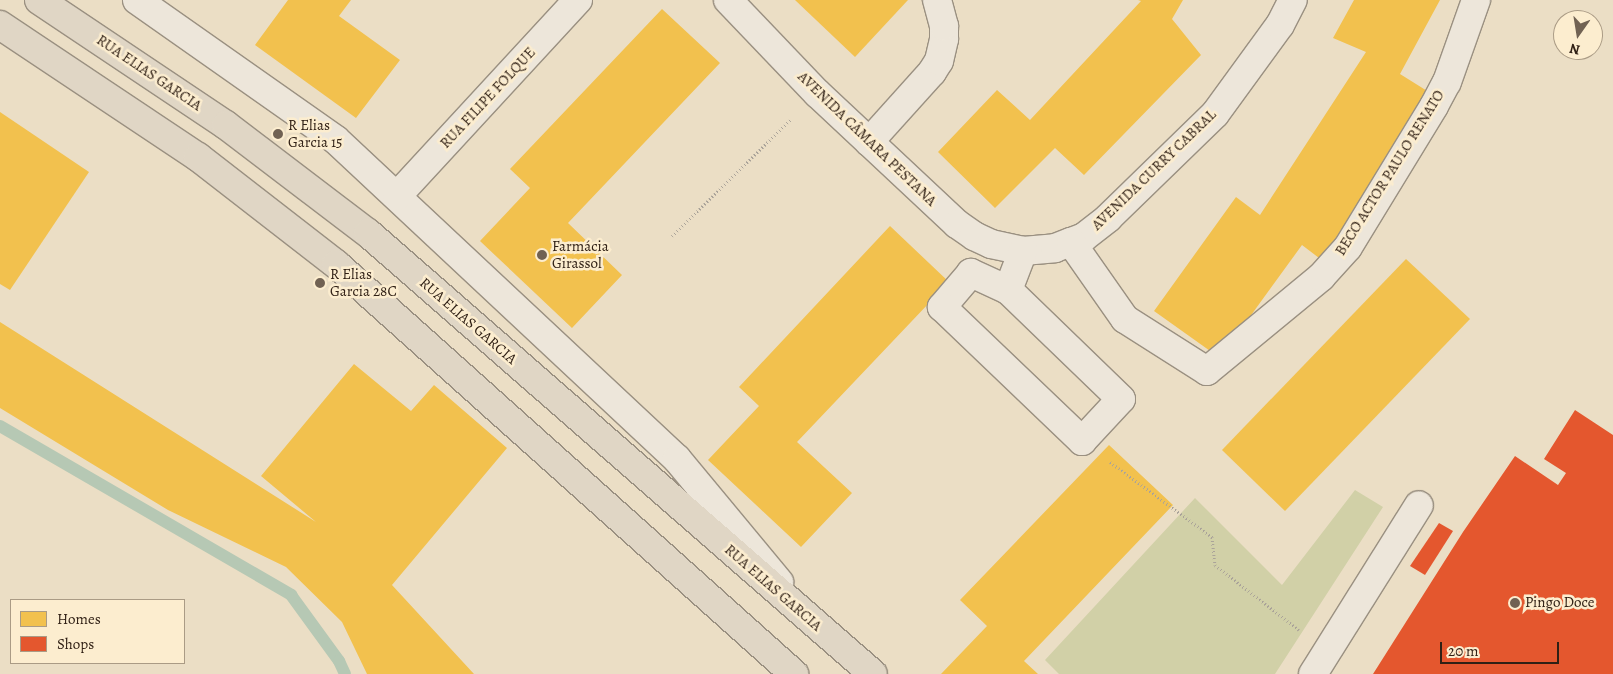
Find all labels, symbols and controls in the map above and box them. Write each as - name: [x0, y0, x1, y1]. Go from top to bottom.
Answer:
- north arrow: [1553, 10, 1603, 60]
- street label: RUA ELIAS GARCIA: [93, 31, 205, 115]
- text: N: [1568, 39, 1582, 60]
- street label: RUA FILIPE FOLQUE: [437, 44, 539, 152]
- street label: AVENIDA CÂMARA PESTANA: [794, 68, 940, 210]
- street label: BECO ACTOR PAULO RENATO: [1332, 87, 1448, 259]
- street label: AVENIDA CURRY CABRAL: [1088, 106, 1220, 234]
- place label: R Elias Garcia 15: [288, 116, 343, 151]
- marker: R Elias Garcia 15: [272, 128, 284, 140]
- place label: Farmácia Girassol: [552, 237, 609, 272]
- marker: Farmácia Girassol: [536, 249, 548, 261]
- place label: R Elias Garcia 28C: [330, 265, 397, 300]
- street label: RUA ELIAS GARCIA: [416, 274, 520, 368]
- marker: R Elias Garcia 28C: [314, 277, 326, 289]
- street label: RUA ELIAS GARCIA: [721, 541, 825, 635]
- place label: Pingo Doce: [1525, 594, 1594, 612]
- marker: Pingo Doce: [1509, 597, 1521, 609]
- legend: [10, 599, 185, 664]
- text: Homes: [57, 609, 101, 629]
- scale bar: [1443, 632, 1562, 664]
- text: Shops: [57, 634, 94, 654]
- text: 20 m: [1448, 641, 1479, 661]

